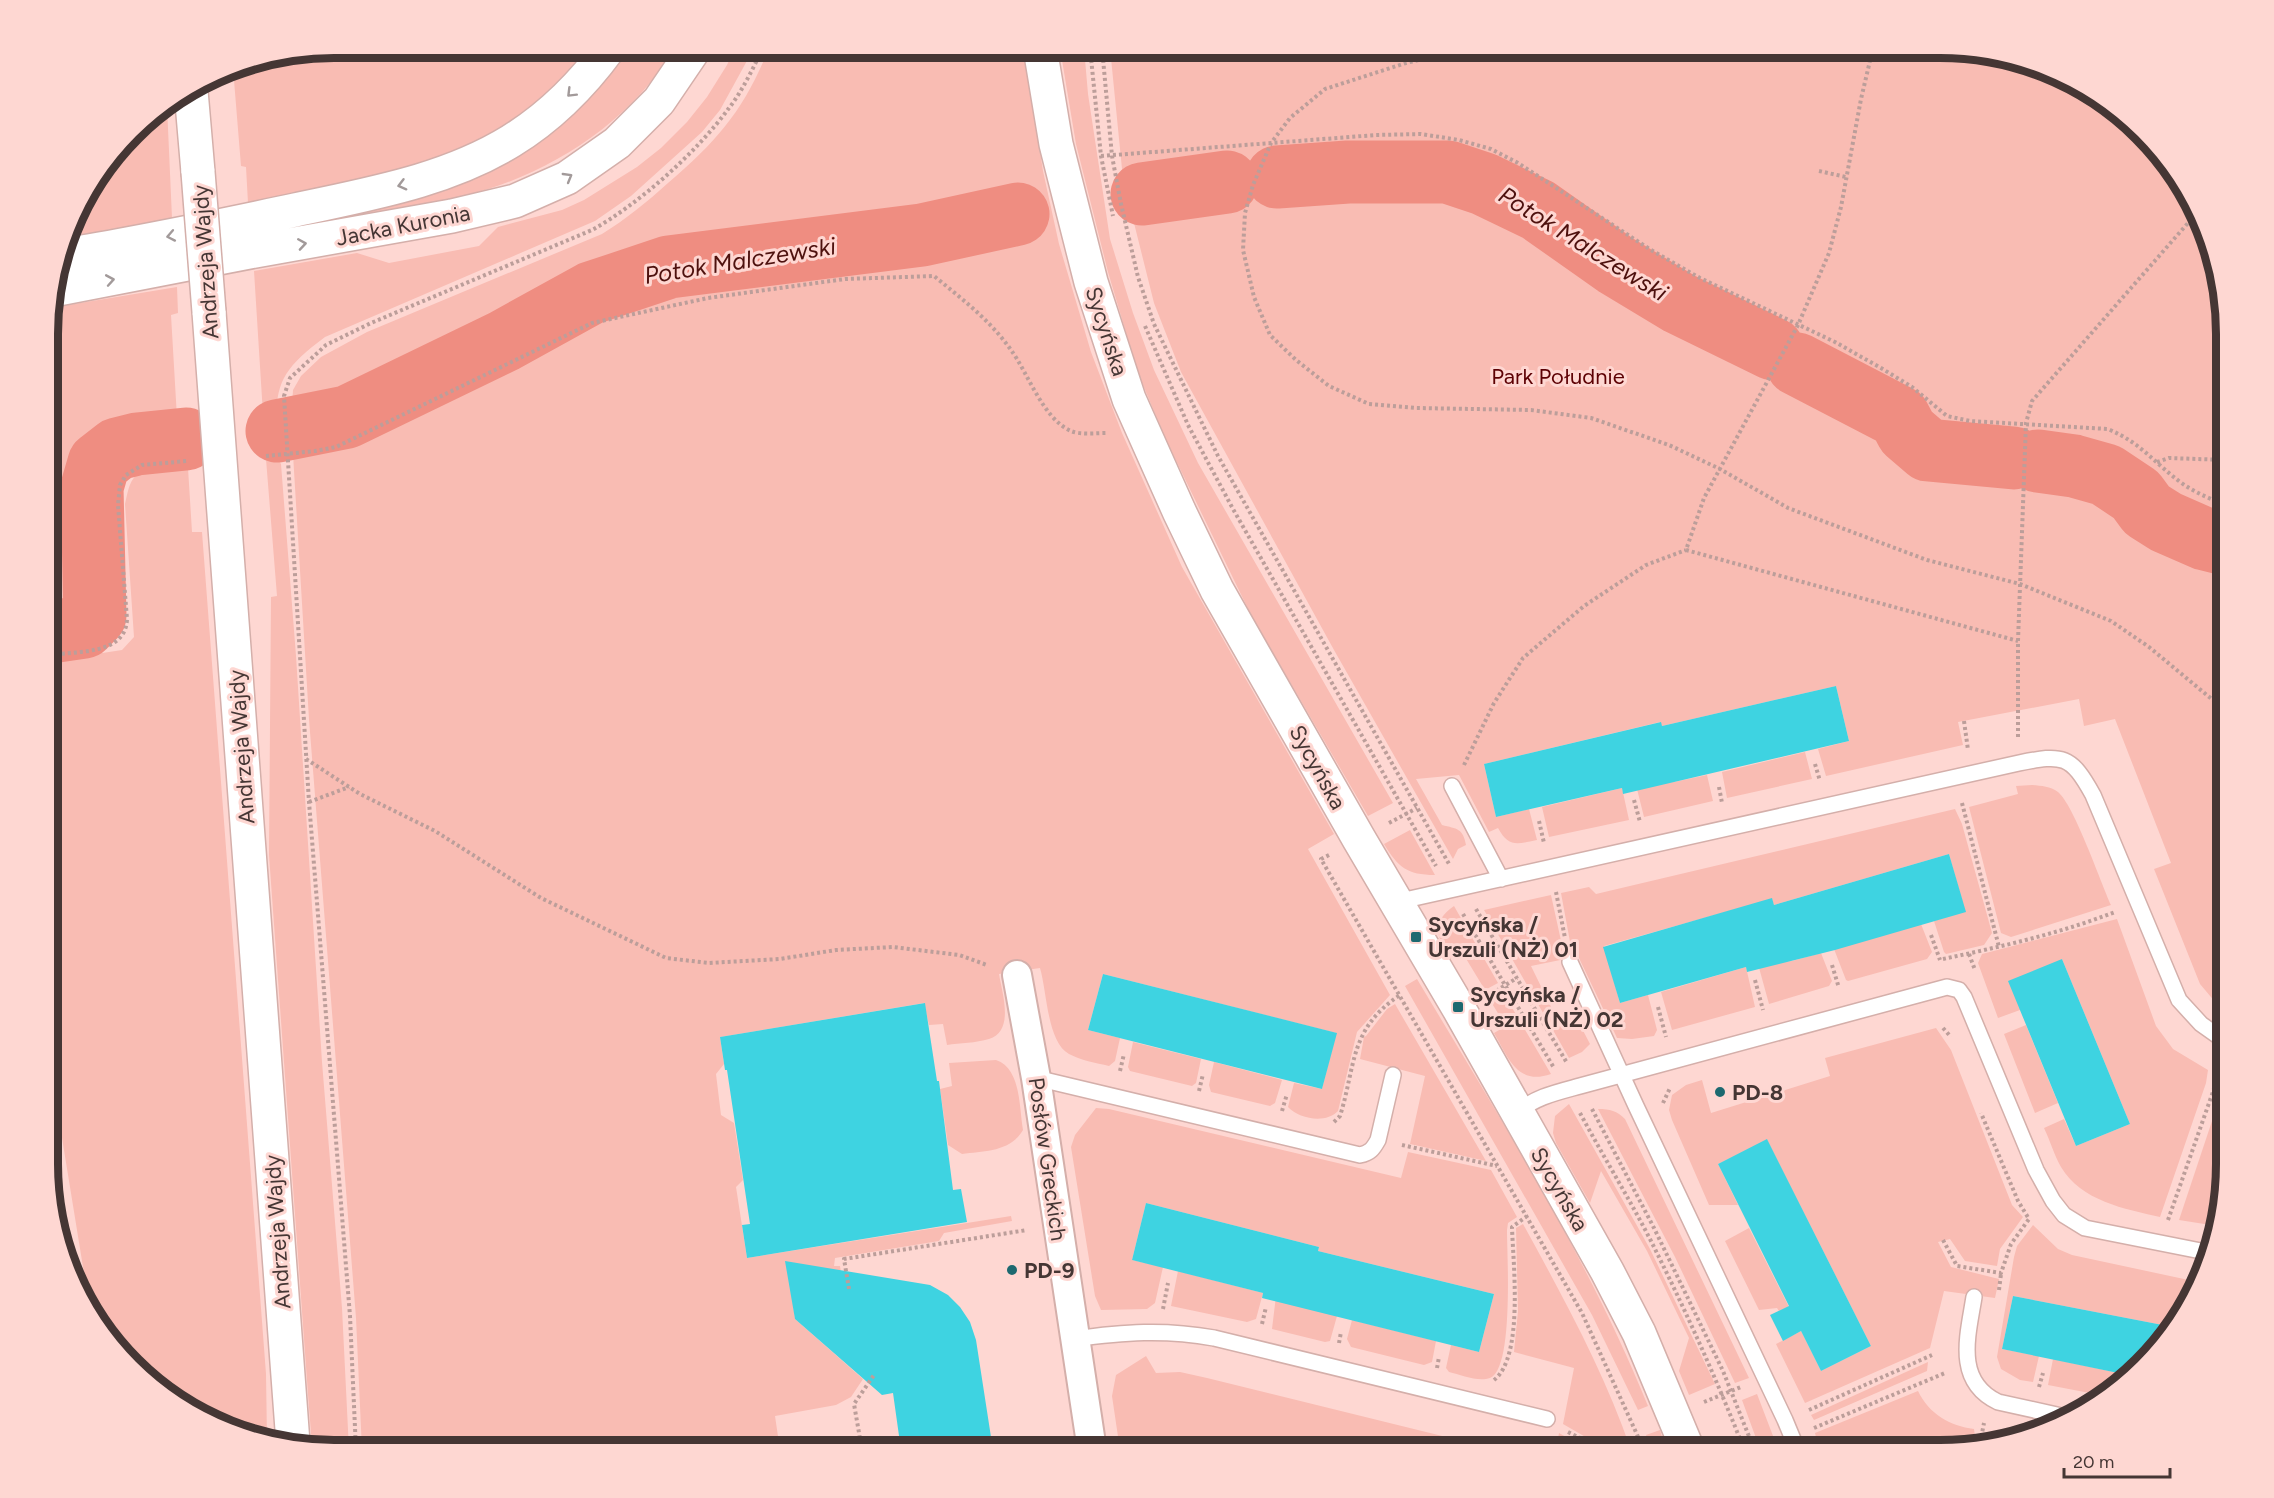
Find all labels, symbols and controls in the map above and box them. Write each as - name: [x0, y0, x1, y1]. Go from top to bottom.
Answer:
- one-way arrow: [568, 85, 579, 96]
- one-way arrow: [562, 172, 572, 184]
- one-way arrow: [397, 177, 407, 190]
- water label: Potok Malczewski: [1494, 180, 1673, 307]
- street label: Andrzeja Wajdy: [187, 183, 224, 340]
- street label: Jacka Kuronia: [334, 199, 472, 252]
- one-way arrow: [166, 229, 176, 242]
- water label: Potok Malczewski: [642, 231, 838, 290]
- one-way arrow: [297, 238, 306, 250]
- one-way arrow: [105, 274, 115, 287]
- street label: Sycyńska: [1079, 283, 1134, 379]
- park label: Park Południe: [1491, 363, 1625, 390]
- street label: Andrzeja Wajdy: [223, 668, 260, 825]
- street label: Sycyńska: [1283, 720, 1352, 814]
- place label: Sycyńska / Urszuli (NŻ) 01: [1428, 911, 1578, 963]
- marker: Sycyńska / Urszuli (NŻ) 01: [1409, 930, 1423, 944]
- place label: Sycyńska / Urszuli (NŻ) 02: [1470, 981, 1623, 1033]
- marker: Sycyńska / Urszuli (NŻ) 02: [1451, 1000, 1465, 1014]
- street label: Posłów Greckich: [1023, 1076, 1072, 1243]
- place label: PD-8: [1732, 1079, 1783, 1106]
- marker: PD-8: [1713, 1085, 1727, 1099]
- street label: Sycyńska: [1525, 1143, 1594, 1236]
- street label: Andrzeja Wajdy: [259, 1153, 296, 1310]
- place label: PD-9: [1024, 1257, 1074, 1284]
- marker: PD-9: [1005, 1263, 1019, 1277]
- scale bar: [2064, 1441, 2170, 1479]
- text: 20 m: [2073, 1451, 2114, 1473]

